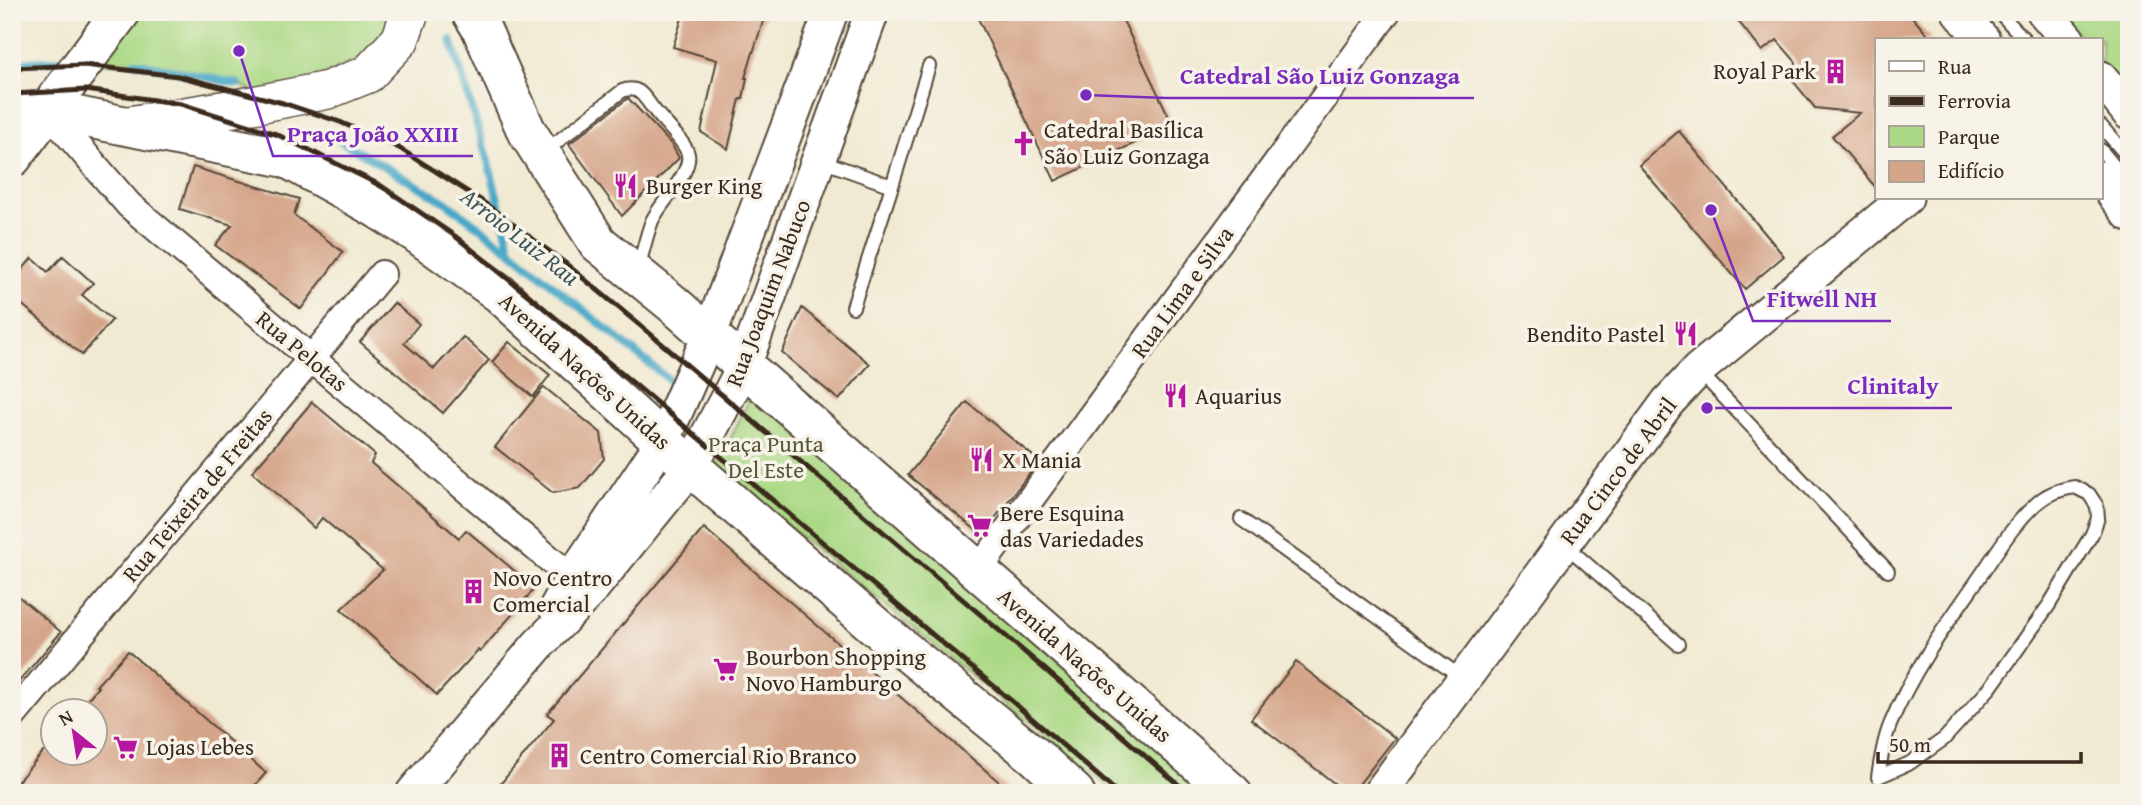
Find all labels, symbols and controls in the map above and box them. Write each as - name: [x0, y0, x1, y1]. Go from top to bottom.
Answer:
- legend: [1875, 38, 2102, 200]
- text: Rua: [1938, 51, 1971, 82]
- callout: Catedral São Luiz Gonzaga: [1166, 53, 1474, 98]
- place label: Royal Park: [1713, 54, 1816, 87]
- building icon: Royal Park: [1822, 57, 1850, 85]
- text: Catedral São Luiz Gonzaga: [1180, 58, 1461, 93]
- text: Ferrovia: [1938, 85, 2011, 116]
- callout: Praça João XXIII: [273, 111, 473, 156]
- place label: Catedral Basílica São Luiz Gonzaga: [1044, 113, 1210, 172]
- text: Praça João XXIII: [287, 116, 459, 151]
- text: Parque: [1938, 121, 2000, 152]
- church icon: Catedral Basílica São Luiz Gonzaga: [1010, 129, 1038, 157]
- text: Edifício: [1938, 155, 2004, 186]
- place label: Burger King: [646, 169, 763, 202]
- restaurant icon: Burger King: [612, 172, 640, 200]
- water label: Arroio Luiz Rau: [453, 178, 587, 294]
- street label: Rua Joaquim Nabuco: [717, 194, 819, 391]
- street label: Rua Lima e Silva: [1122, 219, 1241, 364]
- callout: Fitwell NH: [1753, 276, 1891, 321]
- text: Fitwell NH: [1767, 281, 1877, 316]
- street label: Avenida Nações Unidas: [492, 284, 679, 457]
- street label: Rua Pelotas: [249, 302, 355, 399]
- place label: Bendito Pastel: [1527, 317, 1665, 350]
- restaurant icon: Bendito Pastel: [1671, 320, 1699, 348]
- callout: Clinitaly: [1833, 363, 1952, 408]
- text: Clinitaly: [1847, 368, 1939, 403]
- place label: Aquarius: [1195, 379, 1282, 412]
- restaurant icon: Aquarius: [1161, 382, 1189, 410]
- street label: Rua Cinco de Abril: [1551, 390, 1684, 551]
- street label: Rua Teixeira de Freitas: [114, 400, 279, 589]
- park label: Praça Punta Del Este: [708, 427, 824, 486]
- place label: X Mania: [1002, 443, 1081, 476]
- restaurant icon: X Mania: [968, 446, 996, 474]
- place label: Bere Esquina das Variedades: [1000, 496, 1144, 555]
- supermarket icon: Bere Esquina das Variedades: [966, 512, 994, 540]
- place label: Novo Centro Comercial: [493, 561, 612, 620]
- building icon: Novo Centro Comercial: [459, 577, 487, 605]
- street label: Avenida Nações Unidas: [991, 579, 1180, 750]
- place label: Bourbon Shopping Novo Hamburgo: [746, 640, 926, 699]
- supermarket icon: Bourbon Shopping Novo Hamburgo: [712, 656, 740, 684]
- north arrow: [38, 696, 108, 766]
- text: N: [53, 702, 78, 733]
- scale bar: [1878, 721, 2082, 765]
- text: 50 m: [1889, 729, 1931, 760]
- place label: Lojas Lebes: [146, 730, 254, 763]
- supermarket icon: Lojas Lebes: [112, 733, 140, 761]
- place label: Centro Comercial Rio Branco: [580, 739, 857, 772]
- building icon: Centro Comercial Rio Branco: [546, 742, 574, 770]

